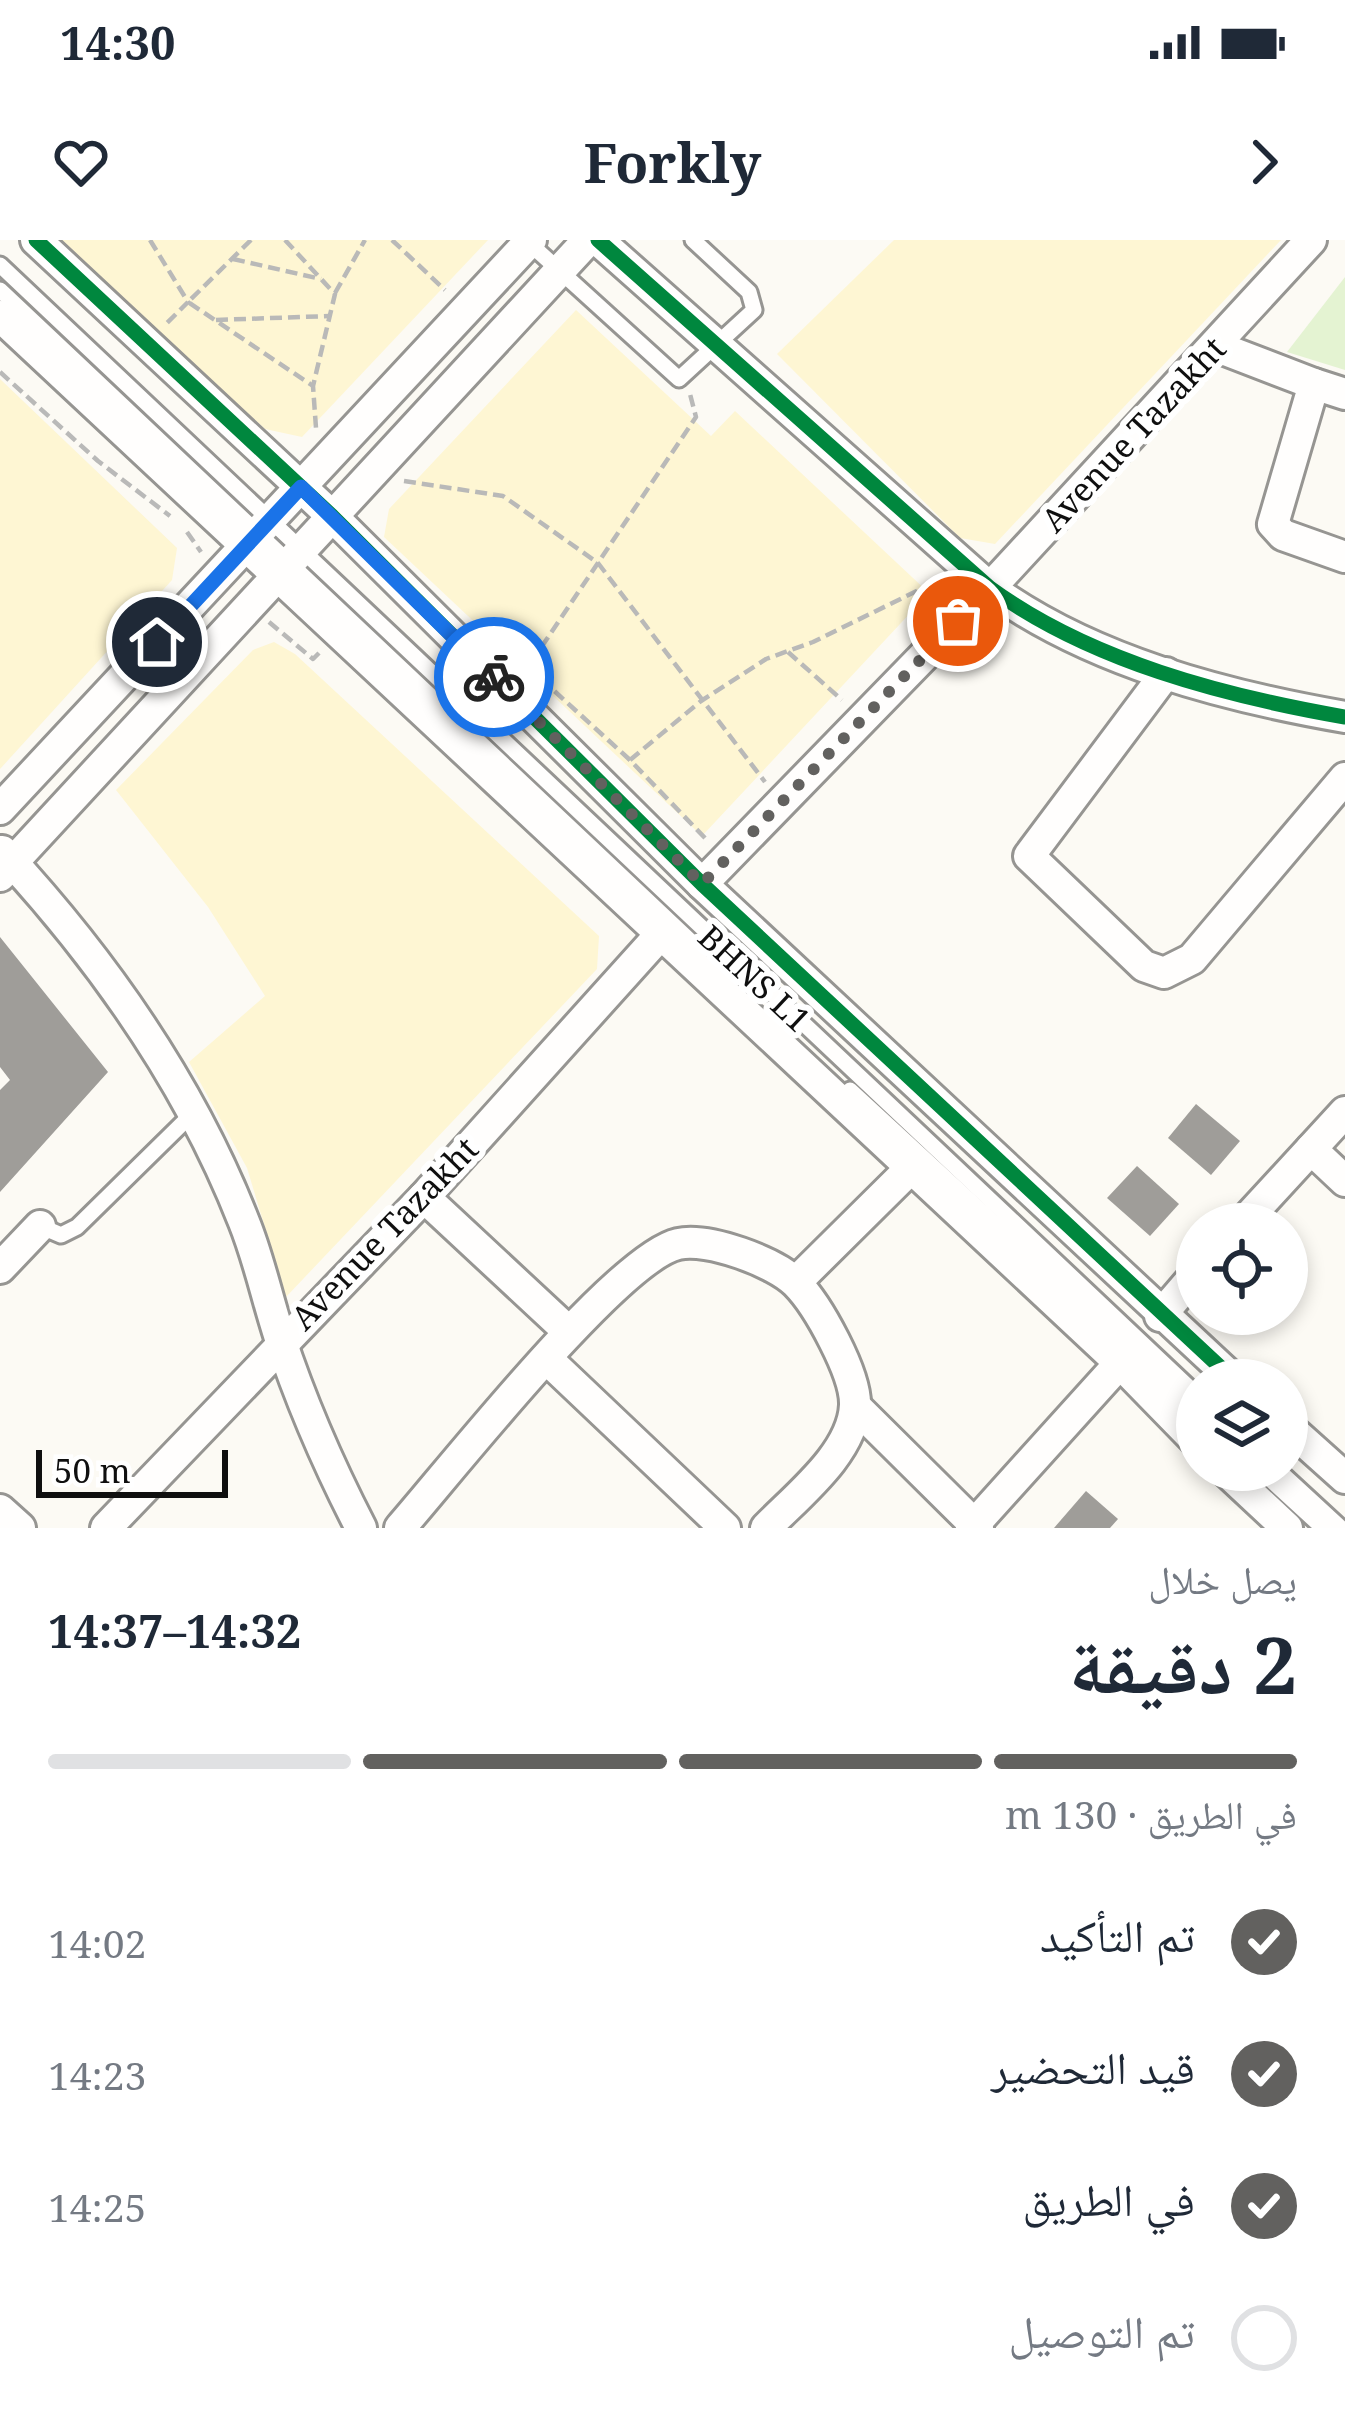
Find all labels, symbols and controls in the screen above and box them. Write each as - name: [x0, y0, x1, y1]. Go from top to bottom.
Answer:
- text: 14:30: [60, 12, 175, 73]
- text: Forkly: [584, 125, 761, 199]
- icon: heart: [48, 129, 114, 195]
- icon: forward: [1231, 129, 1297, 195]
- street label: Avenue Tazakht: [1031, 327, 1235, 541]
- pin: [907, 570, 1009, 672]
- icon: bag: [925, 588, 991, 654]
- pin: [106, 591, 208, 693]
- icon: home: [124, 609, 190, 675]
- courier: [434, 617, 554, 737]
- icon: bike: [461, 644, 527, 710]
- street label: BHNS L1: [689, 914, 821, 1042]
- street label: Avenue Tazakht: [280, 1127, 488, 1339]
- map controls: [1176, 1203, 1308, 1491]
- button: locate: [1176, 1203, 1308, 1335]
- button: layers: [1176, 1359, 1308, 1491]
- scale bar: [36, 1444, 228, 1497]
- text: 50 m: [54, 1448, 131, 1493]
- text: يصل خلال: [1148, 1552, 1297, 1605]
- text: 14:32–14:37: [48, 1600, 301, 1661]
- text: 2 دقيقة: [1069, 1611, 1297, 1717]
- text: في الطريق · 130 m: [1005, 1787, 1297, 1840]
- text: تم التأكيد: [1040, 1904, 1195, 1965]
- icon: check: [1231, 1909, 1297, 1975]
- text: 14:02: [48, 1916, 146, 1969]
- text: قيد التحضير: [991, 2036, 1195, 2097]
- icon: check: [1231, 2041, 1297, 2107]
- text: 14:23: [48, 2048, 146, 2101]
- text: في الطريق: [1022, 2168, 1195, 2229]
- icon: check: [1231, 2173, 1297, 2239]
- text: 14:25: [48, 2180, 146, 2233]
- text: تم التوصيل: [1008, 2300, 1195, 2361]

